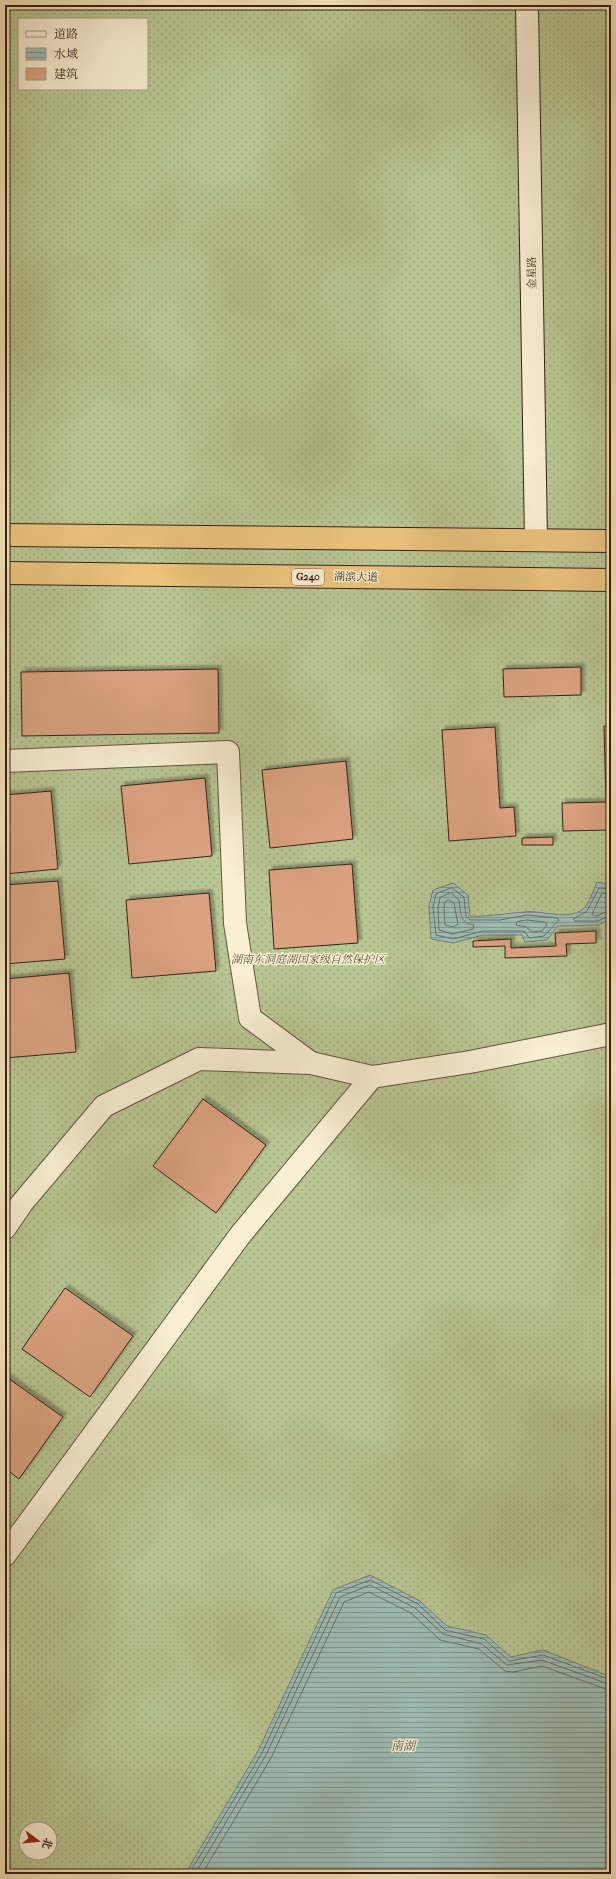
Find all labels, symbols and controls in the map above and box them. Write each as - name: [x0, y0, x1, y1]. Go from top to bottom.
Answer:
- legend: [18, 18, 148, 90]
- text: 道路: [54, 27, 78, 41]
- text: 水域: [54, 47, 78, 61]
- text: 建筑: [54, 67, 78, 81]
- street label: 金星路: [525, 256, 539, 290]
- road number: G240: [292, 569, 324, 585]
- street label: 湖滨大道: [334, 570, 378, 584]
- park label: 湖南东洞庭湖国家级自然保护区: [231, 953, 387, 966]
- water label: 南湖: [391, 1739, 417, 1753]
- north arrow: [18, 1821, 58, 1861]
- text: 北: [39, 1837, 55, 1851]

